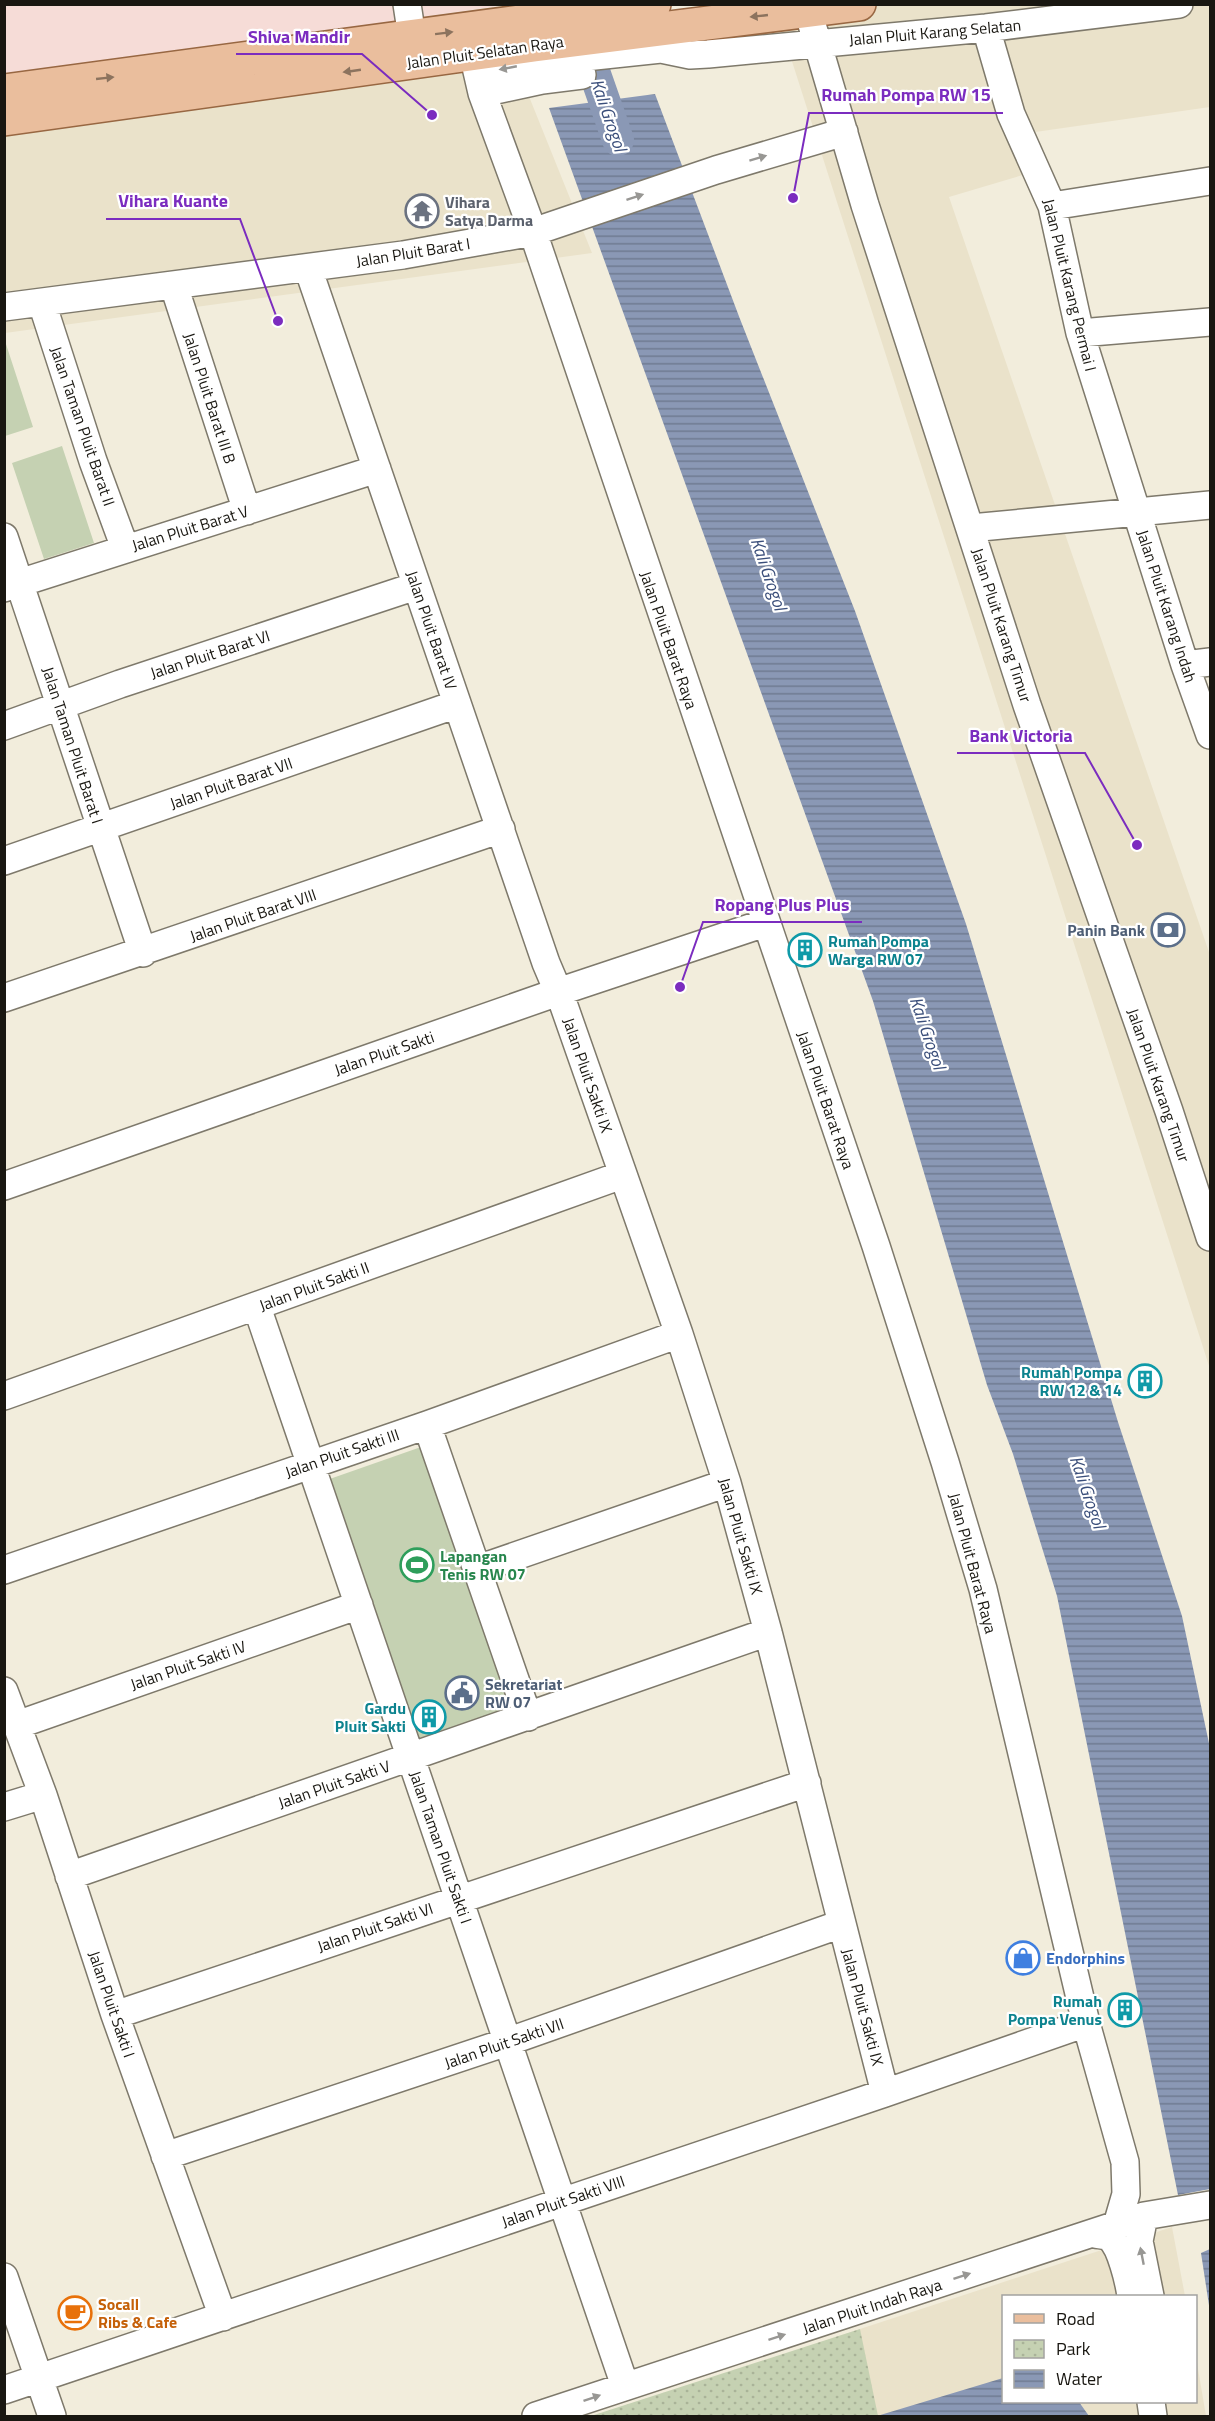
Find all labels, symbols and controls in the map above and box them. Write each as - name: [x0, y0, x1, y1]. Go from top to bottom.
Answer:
- one-way arrow: [749, 12, 768, 21]
- street label: Jalan Pluit Karang Selatan: [848, 13, 1022, 51]
- callout: Shiva Mandir: [236, 18, 362, 54]
- text: Shiva Mandir: [248, 23, 350, 50]
- one-way arrow: [435, 28, 454, 37]
- street label: Jalan Pluit Selatan Raya: [405, 29, 565, 75]
- one-way arrow: [498, 64, 517, 73]
- one-way arrow: [343, 66, 362, 75]
- one-way arrow: [96, 73, 115, 83]
- water label: Kali Grogol: [584, 75, 635, 157]
- callout: Rumah Pompa RW 15: [809, 77, 1003, 113]
- text: Rumah Pompa RW 15: [821, 81, 991, 108]
- one-way arrow: [749, 153, 767, 162]
- callout: Vihara Kuante: [106, 183, 240, 219]
- text: Vihara Kuante: [118, 187, 228, 214]
- place label: Vihara Satya Darma: [445, 190, 533, 232]
- one-way arrow: [626, 192, 644, 201]
- temple icon: Vihara Satya Darma: [404, 193, 440, 229]
- street label: Jalan Pluit Karang Permai I: [1037, 196, 1103, 374]
- street label: Jalan Pluit Barat I: [354, 231, 472, 273]
- street label: Jalan Pluit Barat III B: [177, 329, 243, 467]
- street label: Jalan Taman Pluit Barat II: [44, 343, 122, 509]
- street label: Jalan Pluit Barat V: [129, 499, 251, 557]
- street label: Jalan Pluit Karang Indah: [1131, 526, 1203, 686]
- water label: Kali Grogol: [744, 534, 795, 616]
- street label: Jalan Pluit Karang Timur: [966, 545, 1038, 706]
- street label: Jalan Pluit Barat IV: [400, 567, 464, 693]
- street label: Jalan Pluit Barat Raya: [634, 568, 704, 712]
- street label: Jalan Pluit Barat VI: [147, 623, 273, 685]
- street label: Jalan Taman Pluit Barat I: [36, 663, 110, 827]
- callout: Bank Victoria: [957, 717, 1085, 753]
- text: Bank Victoria: [969, 722, 1073, 749]
- street label: Jalan Pluit Barat VII: [166, 751, 296, 815]
- street label: Jalan Pluit Barat VIII: [186, 882, 320, 948]
- callout: Ropang Plus Plus: [703, 886, 862, 922]
- text: Ropang Plus Plus: [715, 891, 849, 918]
- bank icon: Panin Bank: [1150, 912, 1186, 948]
- place label: Panin Bank: [1067, 918, 1146, 942]
- place label: Rumah Pompa Warga RW 07: [828, 929, 929, 971]
- building icon: Rumah Pompa Warga RW 07: [787, 932, 823, 968]
- water label: Kali Grogol: [903, 993, 954, 1075]
- street label: Jalan Pluit Karang Timur: [1121, 1005, 1197, 1166]
- street label: Jalan Pluit Sakti IX: [557, 1014, 619, 1136]
- street label: Jalan Pluit Sakti: [331, 1025, 437, 1081]
- street label: Jalan Pluit Barat Raya: [791, 1028, 861, 1172]
- street label: Jalan Pluit Sakti II: [256, 1255, 372, 1317]
- place label: Rumah Pompa RW 12 & 14: [1021, 1360, 1122, 1402]
- building icon: Rumah Pompa RW 12 & 14: [1127, 1363, 1163, 1399]
- street label: Jalan Pluit Sakti III: [282, 1422, 402, 1484]
- water label: Kali Grogol: [1063, 1452, 1114, 1534]
- street label: Jalan Pluit Sakti IX: [713, 1475, 769, 1597]
- street label: Jalan Pluit Barat Raya: [943, 1490, 1003, 1636]
- place label: Lapangan Tenis RW 07: [440, 1544, 526, 1586]
- sports icon: Lapangan Tenis RW 07: [399, 1547, 435, 1583]
- street label: Jalan Pluit Sakti IV: [127, 1634, 249, 1696]
- place label: Sekretariat RW 07: [485, 1672, 562, 1714]
- public building icon: Sekretariat RW 07: [444, 1675, 480, 1711]
- place label: Gardu Pluit Sakti: [335, 1696, 406, 1738]
- building icon: Gardu Pluit Sakti: [411, 1699, 447, 1735]
- street label: Jalan Pluit Sakti V: [275, 1754, 393, 1814]
- street label: Jalan Taman Pluit Sakti I: [404, 1767, 478, 1927]
- street label: Jalan Pluit Sakti VI: [314, 1896, 436, 1958]
- shop icon: Endorphins: [1005, 1940, 1041, 1976]
- street label: Jalan Pluit Sakti IX: [836, 1946, 890, 2068]
- place label: Endorphins: [1046, 1946, 1125, 1970]
- street label: Jalan Pluit Sakti I: [82, 1947, 142, 2061]
- place label: Rumah Pompa Venus: [1008, 1989, 1102, 2031]
- building icon: Rumah Pompa Venus: [1107, 1992, 1143, 2028]
- street label: Jalan Pluit Sakti VII: [441, 2011, 567, 2075]
- street label: Jalan Pluit Sakti VIII: [498, 2169, 628, 2233]
- one-way arrow: [1137, 2247, 1146, 2266]
- one-way arrow: [953, 2271, 971, 2281]
- street label: Jalan Pluit Indah Raya: [799, 2272, 945, 2340]
- place label: Socall Ribs & Cafe: [98, 2292, 177, 2334]
- cafe icon: Socall Ribs & Cafe: [57, 2295, 93, 2331]
- legend: [1002, 2295, 1197, 2403]
- text: Road: [1056, 2305, 1095, 2332]
- one-way arrow: [768, 2331, 786, 2341]
- text: Park: [1056, 2335, 1091, 2362]
- text: Water: [1056, 2365, 1102, 2392]
- one-way arrow: [583, 2392, 601, 2402]

